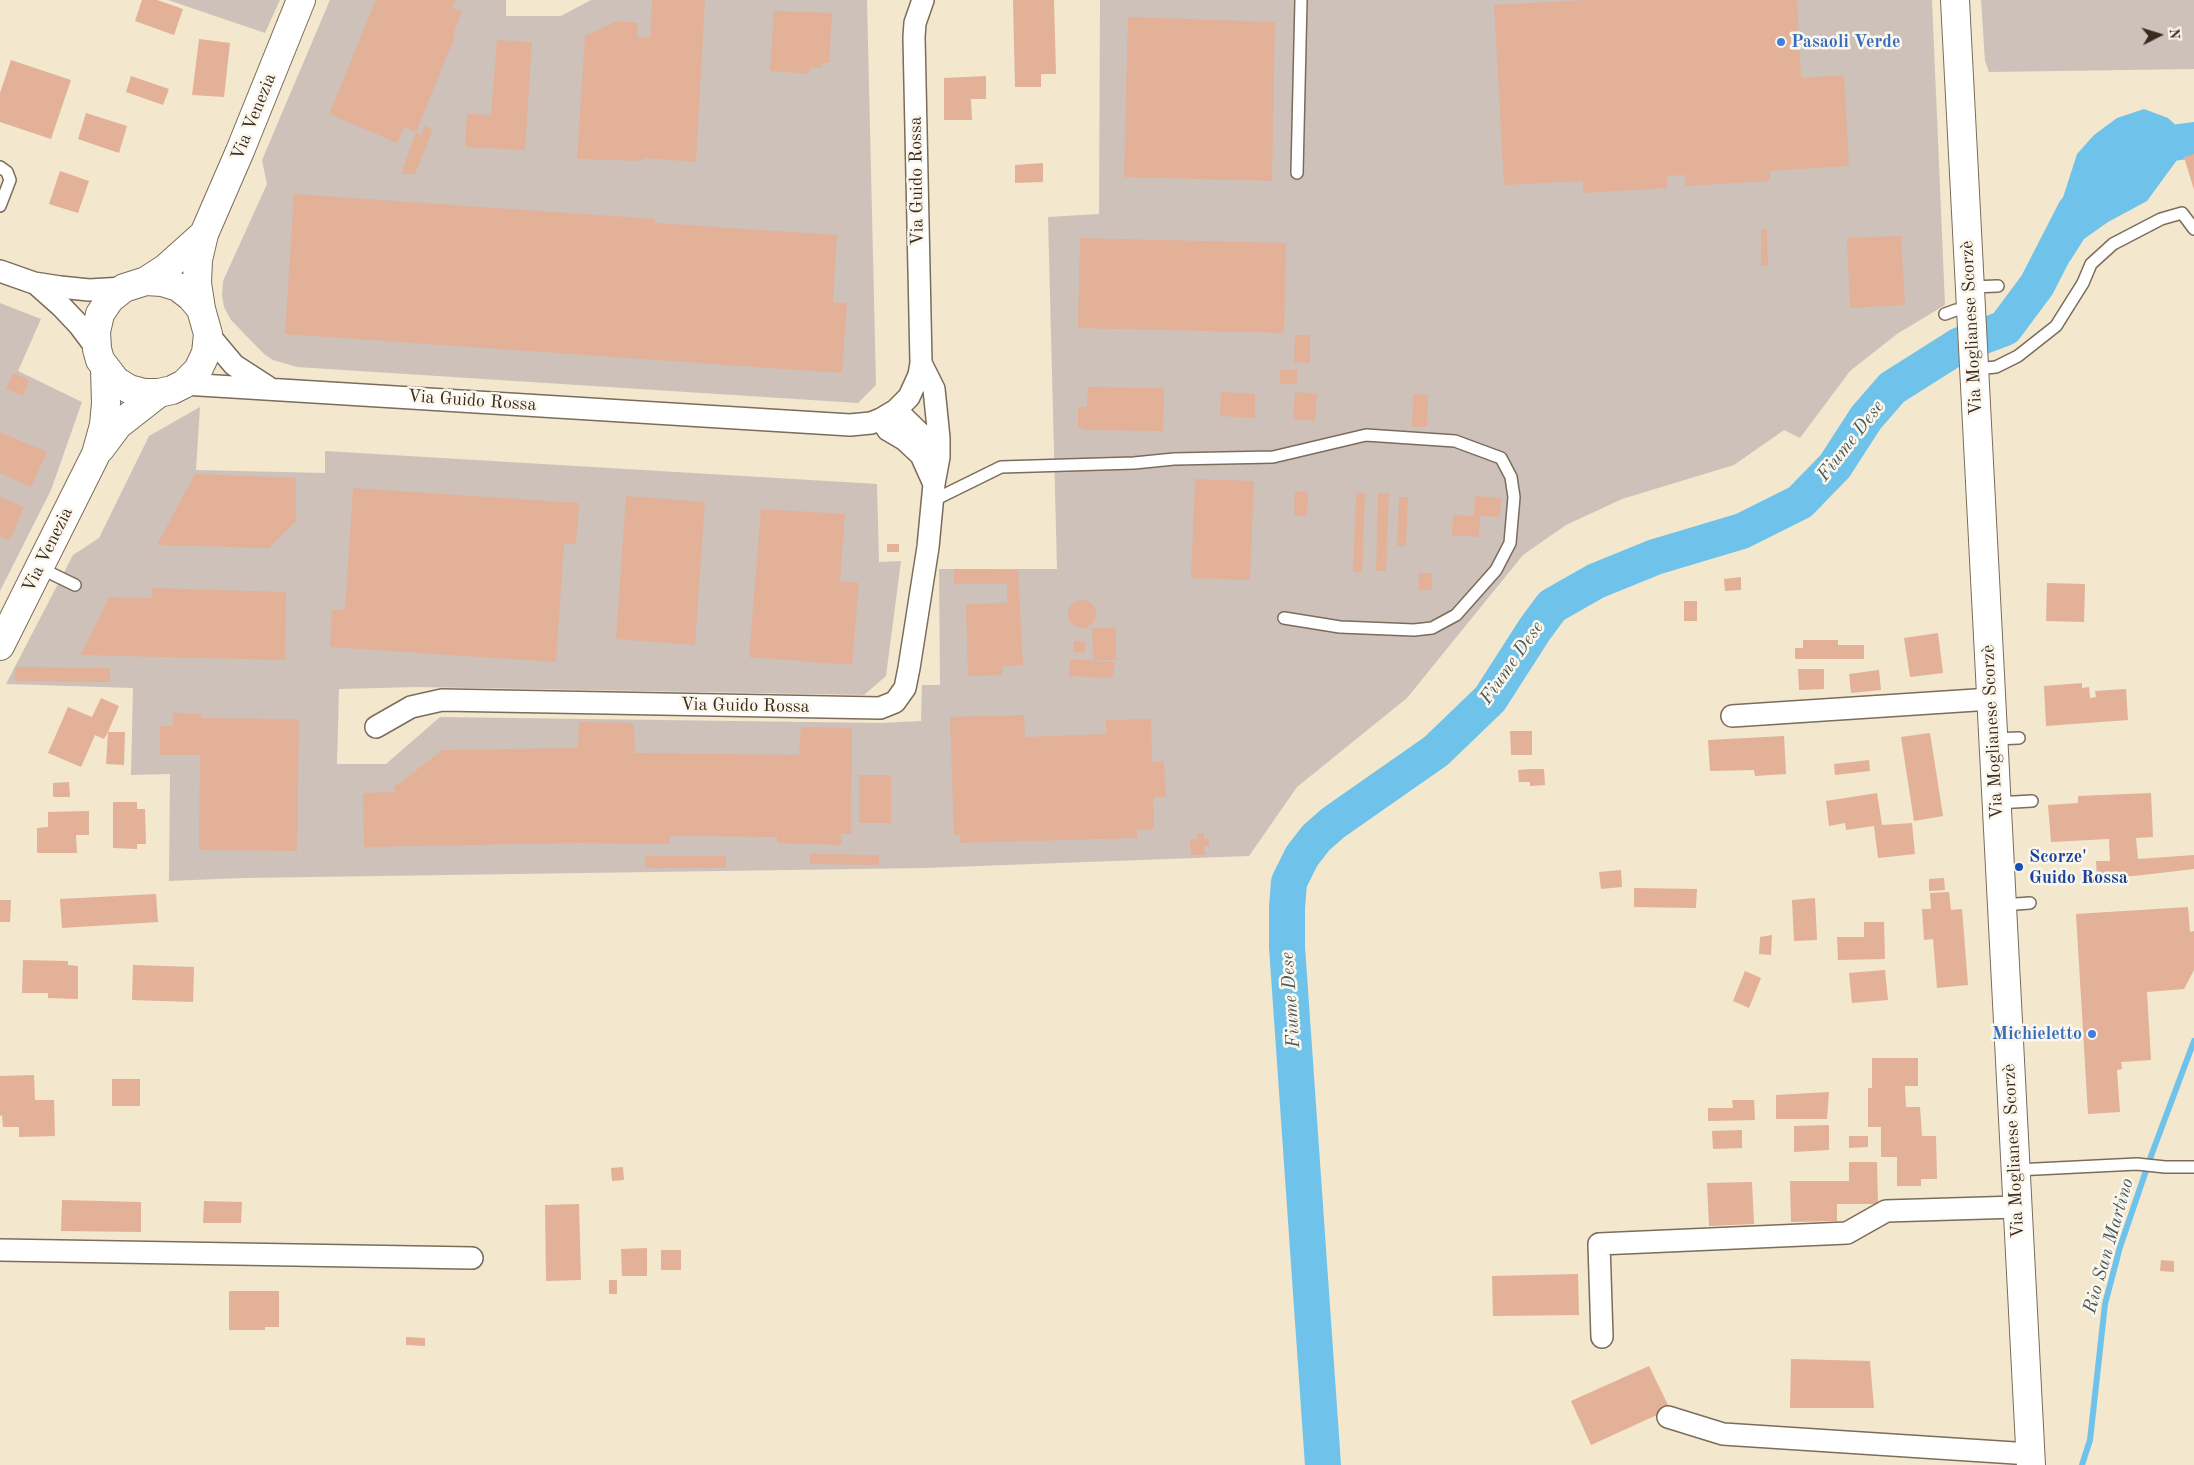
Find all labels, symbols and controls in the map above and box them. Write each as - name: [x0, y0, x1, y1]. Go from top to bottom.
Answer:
- north arrow: [2134, 10, 2184, 60]
- text: N: [2167, 28, 2181, 40]
- place label: Pasaoli Verde: [1791, 31, 1901, 53]
- marker: Pasaoli Verde: [1775, 36, 1787, 48]
- street label: Via Venezia: [227, 70, 281, 164]
- street label: Via Guido Rossa: [905, 116, 929, 246]
- street label: Via Moglianese Scorzè: [1957, 240, 1987, 416]
- street label: Via Guido Rossa: [407, 386, 537, 416]
- water label: Fiume Dese: [1812, 396, 1890, 486]
- street label: Via Venezia: [18, 504, 78, 596]
- water label: Fiume Dese: [1475, 617, 1549, 709]
- street label: Via Moglianese Scorzè: [1978, 644, 2008, 820]
- street label: Via Guido Rossa: [680, 694, 810, 718]
- place label: Scorze' Guido Rossa: [2029, 846, 2128, 889]
- marker: Scorze' Guido Rossa: [2013, 861, 2025, 873]
- water label: Fiume Dese: [1276, 951, 1306, 1049]
- place label: Michieletto: [1992, 1023, 2082, 1045]
- marker: Michieletto: [2086, 1028, 2098, 1040]
- street label: Via Moglianese Scorzè: [1999, 1063, 2029, 1239]
- water label: Rio San Martino: [2079, 1176, 2139, 1316]

